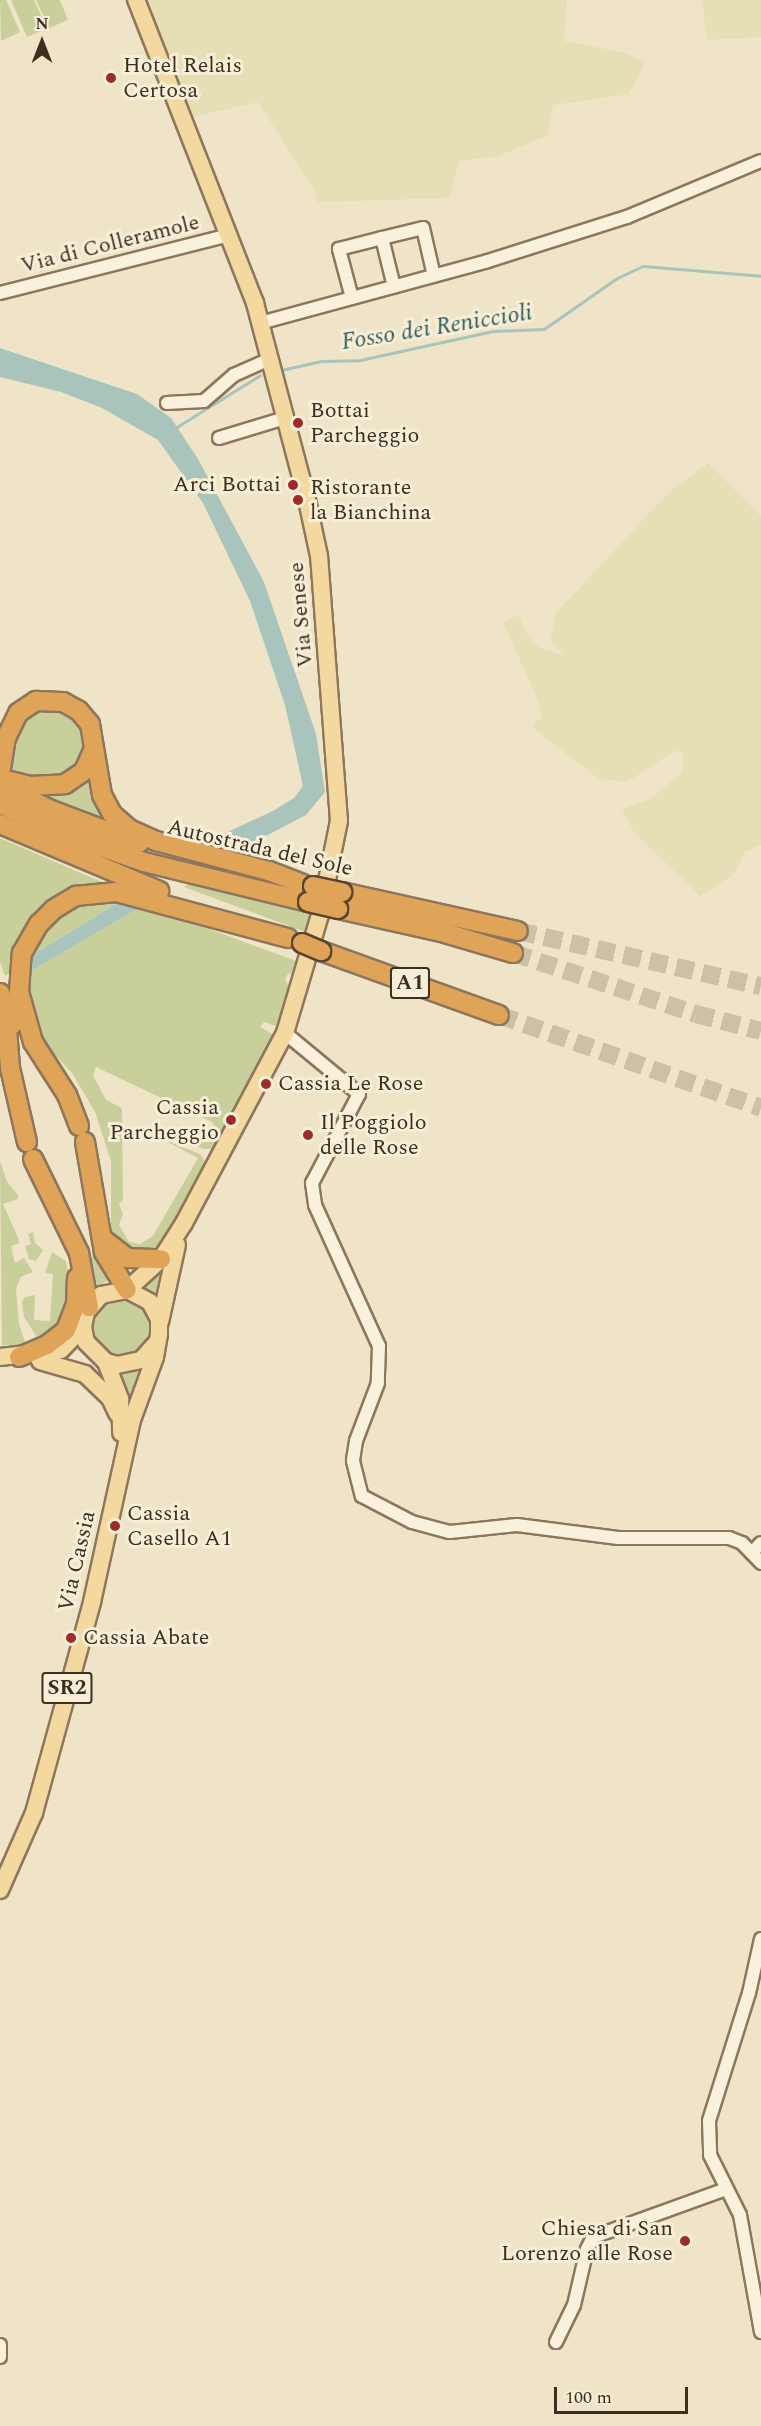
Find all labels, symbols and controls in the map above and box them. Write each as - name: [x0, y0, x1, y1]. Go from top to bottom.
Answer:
- north arrow: [12, 12, 72, 72]
- text: N: [35, 12, 49, 36]
- place label: Hotel Relais Certosa: [123, 52, 242, 104]
- marker: Hotel Relais Certosa: [104, 71, 118, 85]
- street label: Via di Colleramole: [18, 209, 202, 279]
- water label: Fosso dei Reniccioli: [339, 299, 535, 357]
- place label: Bottai Parcheggio: [310, 397, 419, 448]
- marker: Bottai Parcheggio: [291, 416, 305, 430]
- place label: Arci Bottai: [173, 472, 281, 498]
- place label: Ristorante la Bianchina: [310, 474, 431, 526]
- marker: Arci Bottai: [286, 478, 300, 492]
- marker: Ristorante la Bianchina: [291, 493, 305, 507]
- street label: Via Senese: [283, 561, 319, 669]
- street label: Autostrada del Sole: [165, 814, 355, 882]
- road number: A1: [389, 965, 431, 1001]
- place label: Cassia Le Rose: [278, 1071, 423, 1097]
- marker: Cassia Le Rose: [259, 1077, 273, 1091]
- place label: Cassia Parcheggio: [110, 1094, 219, 1146]
- place label: Il Poggiolo delle Rose: [320, 1109, 427, 1160]
- marker: Cassia Parcheggio: [224, 1113, 238, 1127]
- marker: Il Poggiolo delle Rose: [301, 1128, 315, 1142]
- place label: Cassia Casello A1: [127, 1500, 232, 1552]
- street label: Via Cassia: [53, 1508, 101, 1614]
- marker: Cassia Casello A1: [108, 1519, 122, 1533]
- place label: Cassia Abate: [83, 1625, 209, 1651]
- marker: Cassia Abate: [64, 1631, 78, 1645]
- road number: SR2: [40, 1670, 94, 1706]
- place label: Chiesa di San Lorenzo alle Rose: [501, 2215, 673, 2266]
- marker: Chiesa di San Lorenzo alle Rose: [678, 2234, 692, 2248]
- scale bar: [557, 2375, 690, 2413]
- text: 100 m: [565, 2384, 612, 2411]

